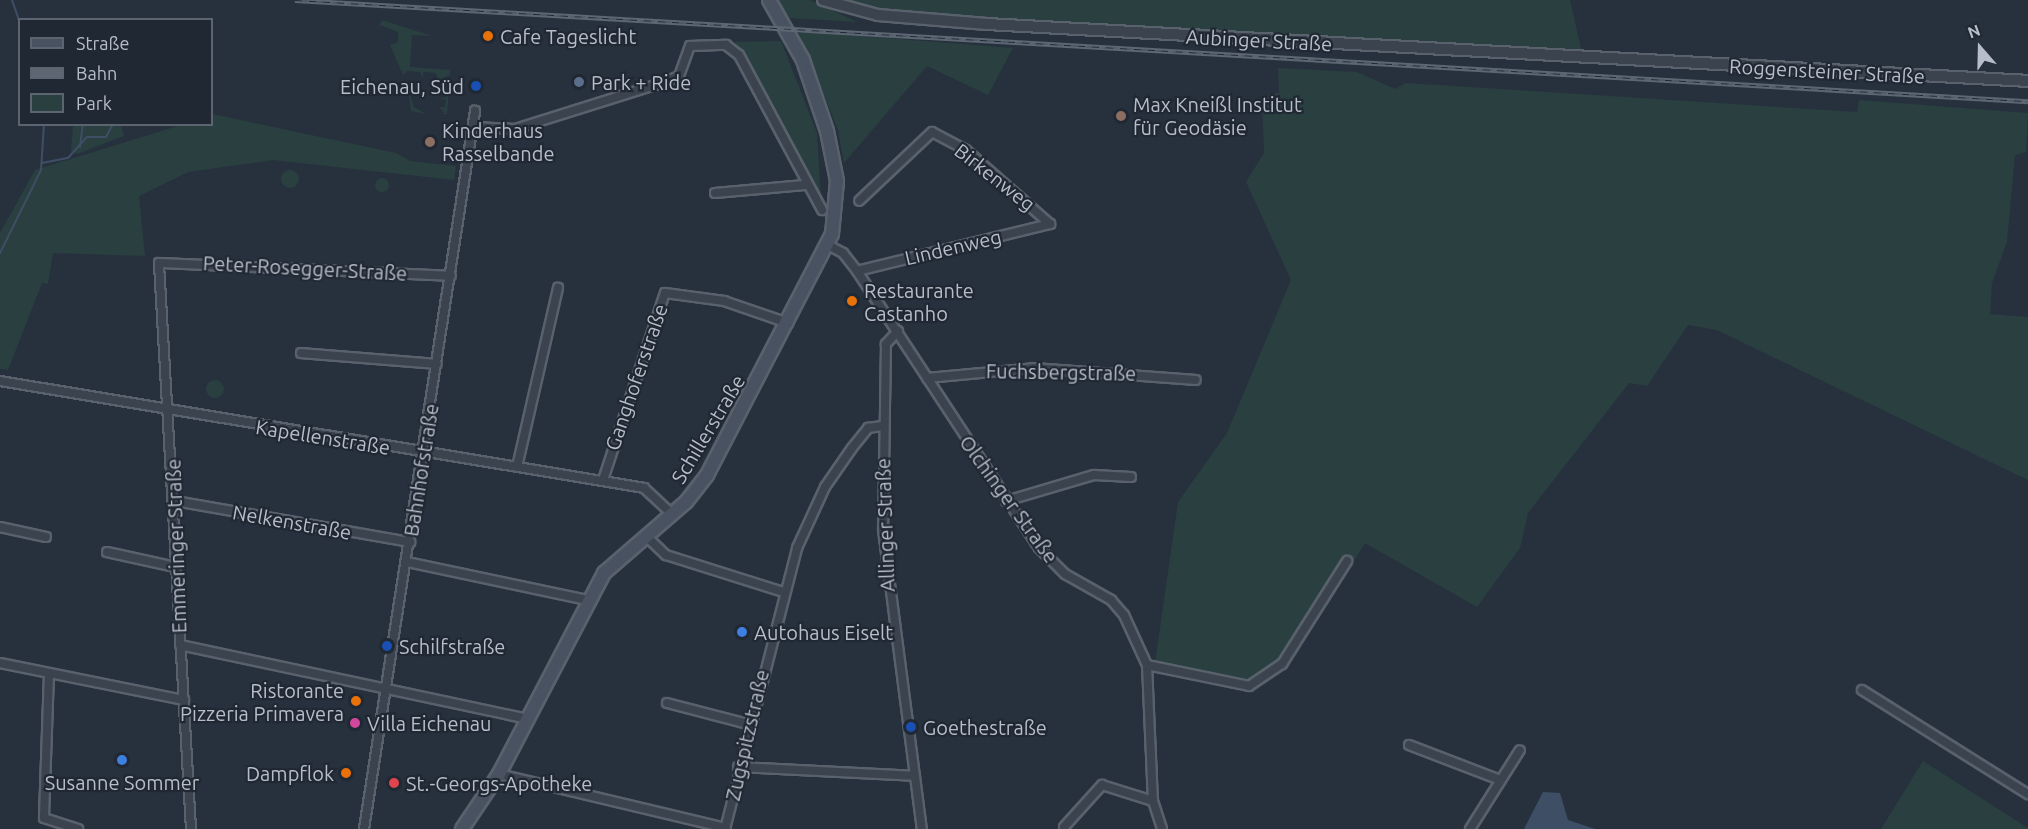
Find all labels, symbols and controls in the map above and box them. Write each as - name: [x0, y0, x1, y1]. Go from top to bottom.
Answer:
- legend: [18, 18, 213, 126]
- north arrow: [1950, 18, 2010, 78]
- text: N: [1965, 21, 1983, 42]
- place label: Cafe Tageslicht: [500, 24, 636, 48]
- street label: Aubinger Straße: [1185, 24, 1333, 56]
- marker: Cafe Tageslicht: [481, 29, 495, 43]
- text: Straße: [76, 33, 129, 53]
- street label: Roggensteiner Straße: [1729, 54, 1925, 88]
- text: Bahn: [76, 63, 117, 83]
- place label: Park + Ride: [591, 70, 691, 94]
- place label: Eichenau, Süd: [340, 74, 464, 98]
- marker: Park + Ride: [572, 75, 586, 89]
- marker: Eichenau, Süd: [469, 79, 483, 93]
- place label: Max Kneißl Institut für Geodäsie: [1133, 92, 1302, 139]
- text: Park: [76, 93, 112, 113]
- marker: Max Kneißl Institut für Geodäsie: [1114, 109, 1128, 123]
- place label: Kinderhaus Rasselbande: [442, 118, 554, 165]
- marker: Kinderhaus Rasselbande: [423, 135, 437, 149]
- street label: Birkenweg: [950, 138, 1040, 216]
- street label: Lindenweg: [902, 224, 1004, 270]
- street label: Peter-Rosegger-Straße: [202, 251, 408, 285]
- place label: Restaurante Castanho: [864, 278, 974, 325]
- marker: Restaurante Castanho: [845, 294, 859, 308]
- street label: Ganghoferstraße: [600, 301, 672, 453]
- street label: Fuchsbergstraße: [986, 359, 1136, 385]
- street label: Schillerstraße: [666, 370, 750, 488]
- street label: Bahnhofstraße: [399, 402, 443, 538]
- street label: Kapellenstraße: [254, 415, 392, 459]
- street label: Olchinger Straße: [955, 431, 1063, 567]
- street label: Emmeringer Straße: [161, 458, 191, 634]
- street label: Allinger Straße: [871, 458, 899, 592]
- street label: Nelkenstraße: [231, 500, 353, 544]
- place label: Autohaus Eiselt: [754, 620, 893, 644]
- marker: Autohaus Eiselt: [735, 625, 749, 639]
- place label: Schilfstraße: [399, 634, 505, 658]
- marker: Schilfstraße: [380, 639, 394, 653]
- street label: Zugspitzstraße: [720, 667, 774, 803]
- place label: Ristorante Pizzeria Primavera: [180, 678, 344, 725]
- marker: Ristorante Pizzeria Primavera: [349, 694, 363, 708]
- place label: Villa Eichenau: [367, 711, 492, 735]
- place label: Goethestraße: [923, 715, 1047, 739]
- marker: Villa Eichenau: [348, 716, 362, 730]
- marker: Goethestraße: [904, 720, 918, 734]
- marker: Susanne Sommer: [115, 753, 129, 767]
- place label: Dampflok: [246, 761, 334, 785]
- marker: Dampflok: [339, 766, 353, 780]
- place label: Susanne Sommer: [45, 770, 199, 794]
- place label: St.-Georgs-Apotheke: [406, 771, 592, 795]
- marker: St.-Georgs-Apotheke: [387, 776, 401, 790]

